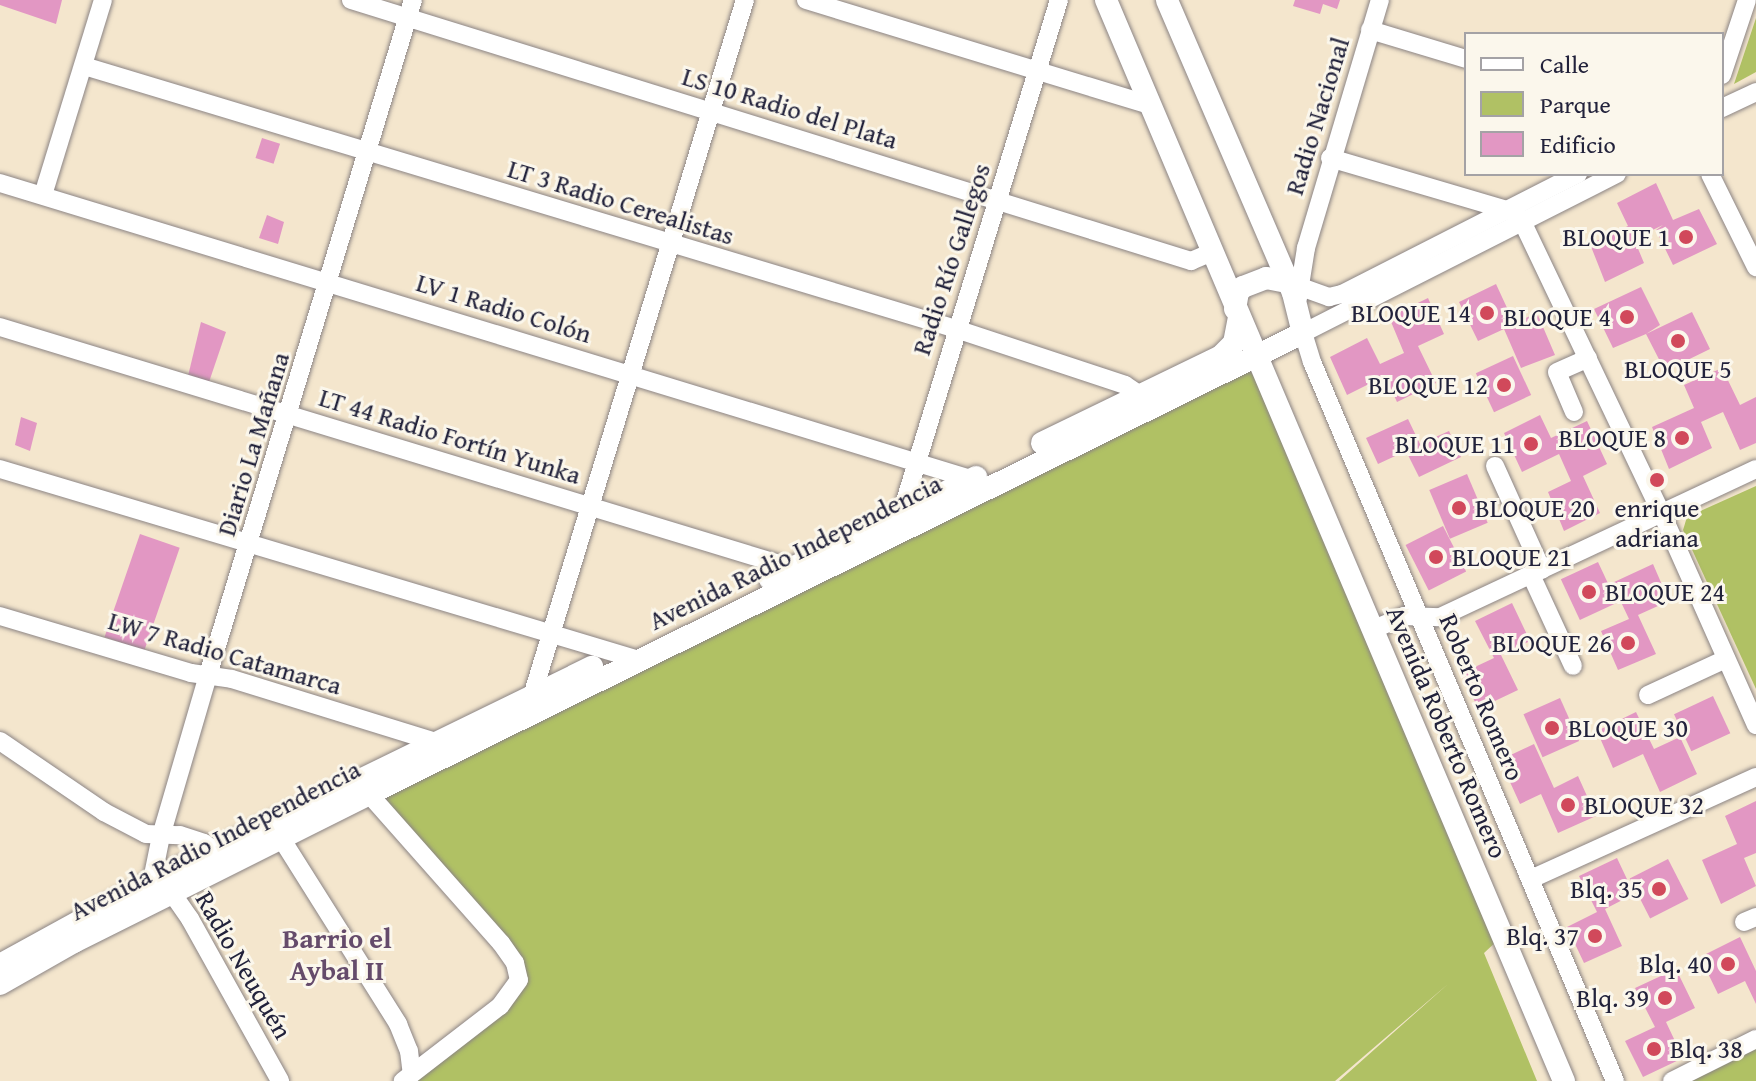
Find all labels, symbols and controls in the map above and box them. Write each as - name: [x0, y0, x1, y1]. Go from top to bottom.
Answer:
- legend: [1464, 32, 1724, 176]
- street label: Radio Nacional: [1278, 34, 1356, 198]
- text: Calle: [1540, 47, 1589, 82]
- street label: LS 10 Radio del Plata: [679, 60, 901, 156]
- text: Parque: [1540, 87, 1611, 122]
- text: Edificio: [1540, 127, 1616, 162]
- street label: LT 3 Radio Cerealistas: [504, 153, 738, 251]
- street label: Radio Río Gallegos: [905, 159, 997, 359]
- place label: BLOQUE 1: [1562, 221, 1670, 253]
- marker: BLOQUE 1: [1677, 228, 1695, 246]
- street label: LV 1 Radio Colón: [413, 267, 595, 349]
- place label: BLOQUE 14: [1351, 297, 1471, 329]
- place label: BLOQUE 4: [1503, 301, 1611, 333]
- marker: BLOQUE 14: [1478, 304, 1496, 322]
- marker: BLOQUE 4: [1618, 308, 1636, 326]
- marker: BLOQUE 5: [1669, 332, 1687, 350]
- street label: Diario La Mañana: [210, 348, 296, 540]
- place label: BLOQUE 5: [1624, 353, 1732, 385]
- place label: BLOQUE 12: [1368, 369, 1488, 401]
- marker: BLOQUE 12: [1495, 376, 1513, 394]
- street label: LT 44 Radio Fortín Yunka: [316, 381, 584, 491]
- place label: BLOQUE 8: [1558, 422, 1666, 454]
- place label: BLOQUE 11: [1395, 428, 1515, 460]
- marker: BLOQUE 8: [1673, 429, 1691, 447]
- marker: BLOQUE 11: [1522, 435, 1540, 453]
- street label: Avenida Radio Independencia: [644, 468, 946, 636]
- marker: enrique adriana: [1648, 471, 1666, 489]
- place label: BLOQUE 20: [1475, 492, 1595, 524]
- place label: enrique adriana: [1615, 492, 1699, 554]
- marker: BLOQUE 20: [1450, 499, 1468, 517]
- place label: BLOQUE 21: [1452, 541, 1572, 573]
- marker: BLOQUE 21: [1427, 548, 1445, 566]
- place label: BLOQUE 24: [1605, 576, 1725, 608]
- marker: BLOQUE 24: [1580, 583, 1598, 601]
- street label: Avenida Roberto Romero: [1380, 601, 1514, 863]
- street label: LW 7 Radio Catamarca: [105, 605, 345, 701]
- street label: Roberto Romero: [1433, 609, 1531, 785]
- place label: BLOQUE 26: [1492, 627, 1612, 659]
- marker: BLOQUE 26: [1619, 634, 1637, 652]
- place label: BLOQUE 30: [1568, 712, 1688, 744]
- marker: BLOQUE 30: [1543, 719, 1561, 737]
- street label: Avenida Radio Independencia: [65, 753, 365, 927]
- place label: BLOQUE 32: [1584, 789, 1704, 821]
- marker: BLOQUE 32: [1559, 796, 1577, 814]
- place label: Blq. 35: [1570, 873, 1643, 905]
- marker: Blq. 35: [1650, 880, 1668, 898]
- street label: Radio Neuquén: [189, 886, 299, 1044]
- place label: Blq. 37: [1506, 920, 1579, 952]
- district label: Barrio el Aybal II: [282, 921, 392, 987]
- marker: Blq. 37: [1586, 927, 1604, 945]
- place label: Blq. 40: [1639, 948, 1712, 980]
- marker: Blq. 40: [1719, 955, 1737, 973]
- place label: Blq. 39: [1576, 982, 1649, 1014]
- marker: Blq. 39: [1656, 989, 1674, 1007]
- place label: Blq. 38: [1670, 1033, 1743, 1065]
- marker: Blq. 38: [1645, 1040, 1663, 1058]

